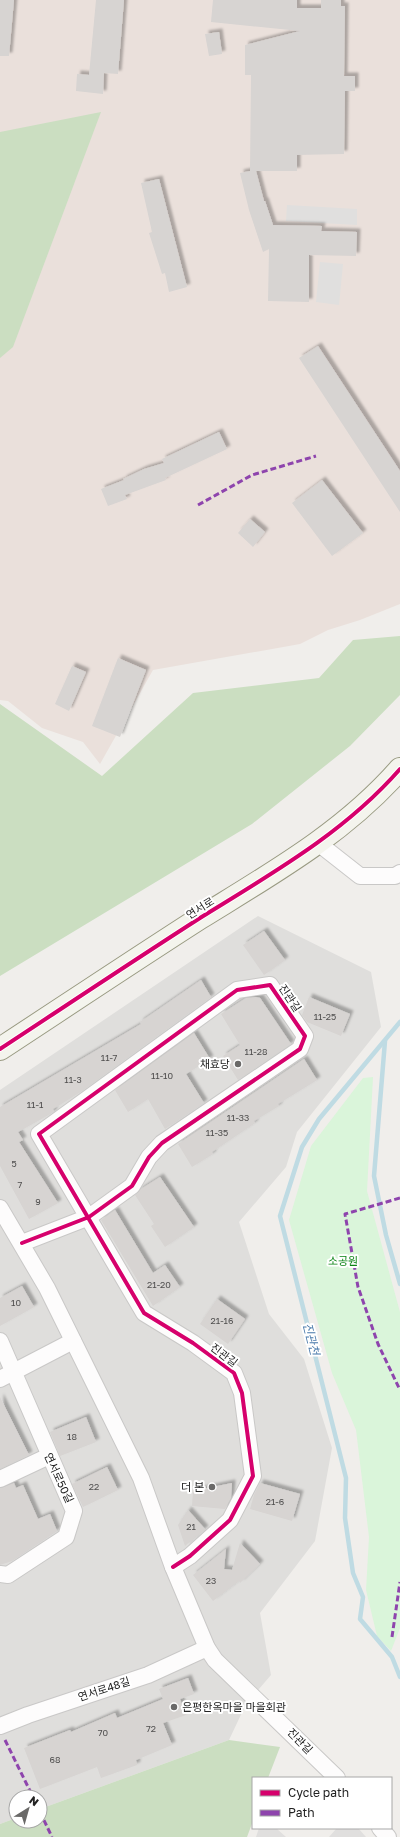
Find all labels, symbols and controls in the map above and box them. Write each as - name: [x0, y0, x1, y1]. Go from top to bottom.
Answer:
- street label: 연서로: [183, 894, 216, 921]
- street label: 진관길: [277, 981, 304, 1014]
- house number: 11-25: [314, 1011, 336, 1022]
- house number: 11-28: [245, 1046, 267, 1057]
- house number: 11-7: [101, 1052, 117, 1063]
- place label: 채효당: [200, 1057, 230, 1070]
- marker: 채효당: [233, 1059, 243, 1069]
- house number: 11-10: [151, 1070, 173, 1081]
- house number: 11-3: [64, 1074, 82, 1085]
- house number: 11-1: [27, 1099, 44, 1110]
- house number: 11-33: [227, 1112, 249, 1123]
- house number: 11-35: [206, 1127, 228, 1138]
- house number: 5: [11, 1158, 17, 1169]
- house number: 7: [18, 1179, 23, 1190]
- house number: 9: [35, 1196, 41, 1207]
- park label: 소공원: [328, 1254, 358, 1267]
- house number: 21-20: [147, 1279, 171, 1290]
- house number: 10: [11, 1297, 21, 1308]
- house number: 21-16: [211, 1315, 233, 1326]
- water label: 진관천: [300, 1321, 323, 1359]
- street label: 진관길: [208, 1340, 240, 1369]
- house number: 18: [67, 1431, 77, 1442]
- street label: 연서로50길: [42, 1451, 77, 1505]
- place label: 더 본: [181, 1480, 204, 1493]
- house number: 22: [89, 1481, 99, 1492]
- marker: 더 본: [207, 1482, 217, 1492]
- house number: 21-6: [266, 1496, 284, 1507]
- house number: 21: [186, 1521, 196, 1532]
- house number: 23: [206, 1575, 216, 1586]
- street label: 연서로48길: [76, 1674, 131, 1703]
- place label: 은평한옥마을 마을회관: [182, 1700, 286, 1713]
- marker: 은평한옥마을 마을회관: [169, 1702, 179, 1712]
- house number: 72: [146, 1723, 156, 1734]
- street label: 진관길: [285, 1725, 316, 1756]
- house number: 70: [98, 1727, 109, 1738]
- house number: 68: [50, 1754, 60, 1765]
- legend: [252, 1777, 392, 1829]
- text: Cycle path: [288, 1785, 349, 1800]
- north arrow: [8, 1789, 48, 1829]
- text: N: [27, 1793, 42, 1808]
- text: Path: [288, 1805, 315, 1820]

